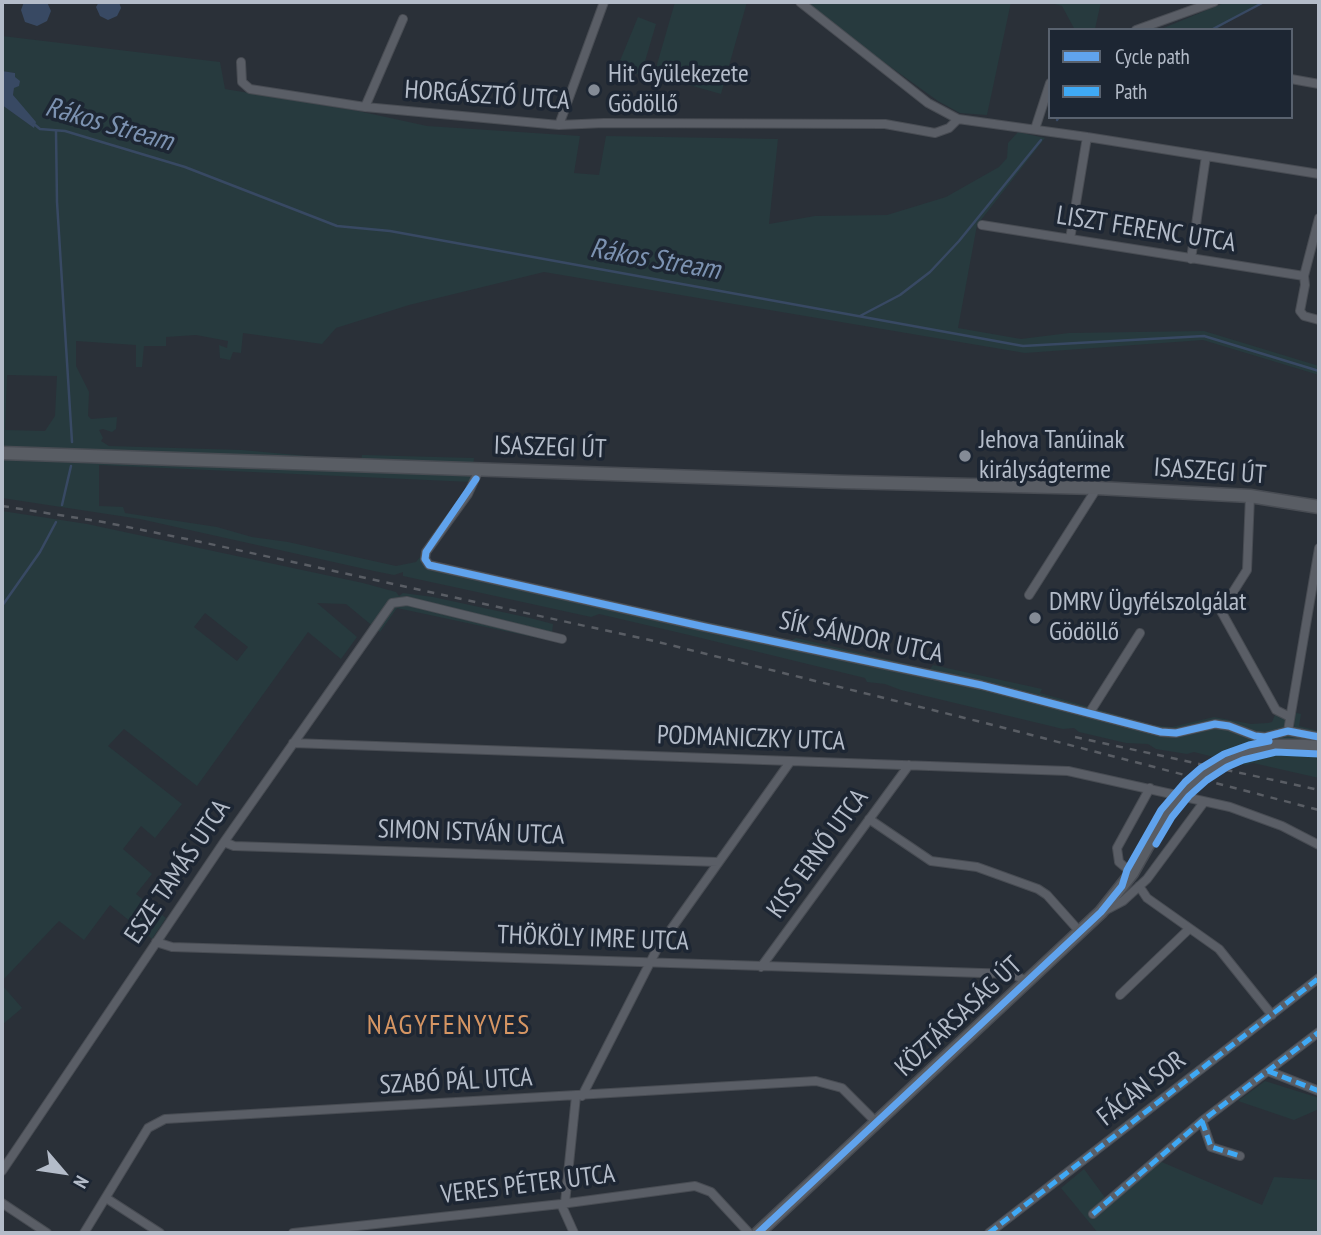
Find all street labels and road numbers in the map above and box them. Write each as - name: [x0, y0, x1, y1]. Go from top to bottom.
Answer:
- street label: HORGÁSZTÓ UTCA: [403, 75, 571, 117]
- street label: LISZT FERENC UTCA: [1054, 200, 1238, 260]
- street label: ISASZEGI ÚT: [493, 430, 607, 466]
- street label: ISASZEGI ÚT: [1153, 453, 1267, 491]
- street label: SÍK SÁNDOR UTCA: [776, 605, 946, 671]
- street label: PODMANICZKY UTCA: [656, 720, 846, 758]
- street label: KISS ERNŐ UTCA: [761, 783, 875, 925]
- street label: ESZE TAMÁS UTCA: [119, 794, 237, 950]
- street label: SIMON ISTVÁN UTCA: [377, 814, 565, 852]
- street label: THÖKÖLY IMRE UTCA: [497, 920, 689, 958]
- street label: KÖZTÁRSASÁG ÚT: [889, 950, 1029, 1084]
- street label: FÁCÁN SOR: [1092, 1045, 1192, 1133]
- street label: SZABÓ PÁL UTCA: [379, 1062, 533, 1102]
- street label: VERES PÉTER UTCA: [439, 1159, 617, 1211]

